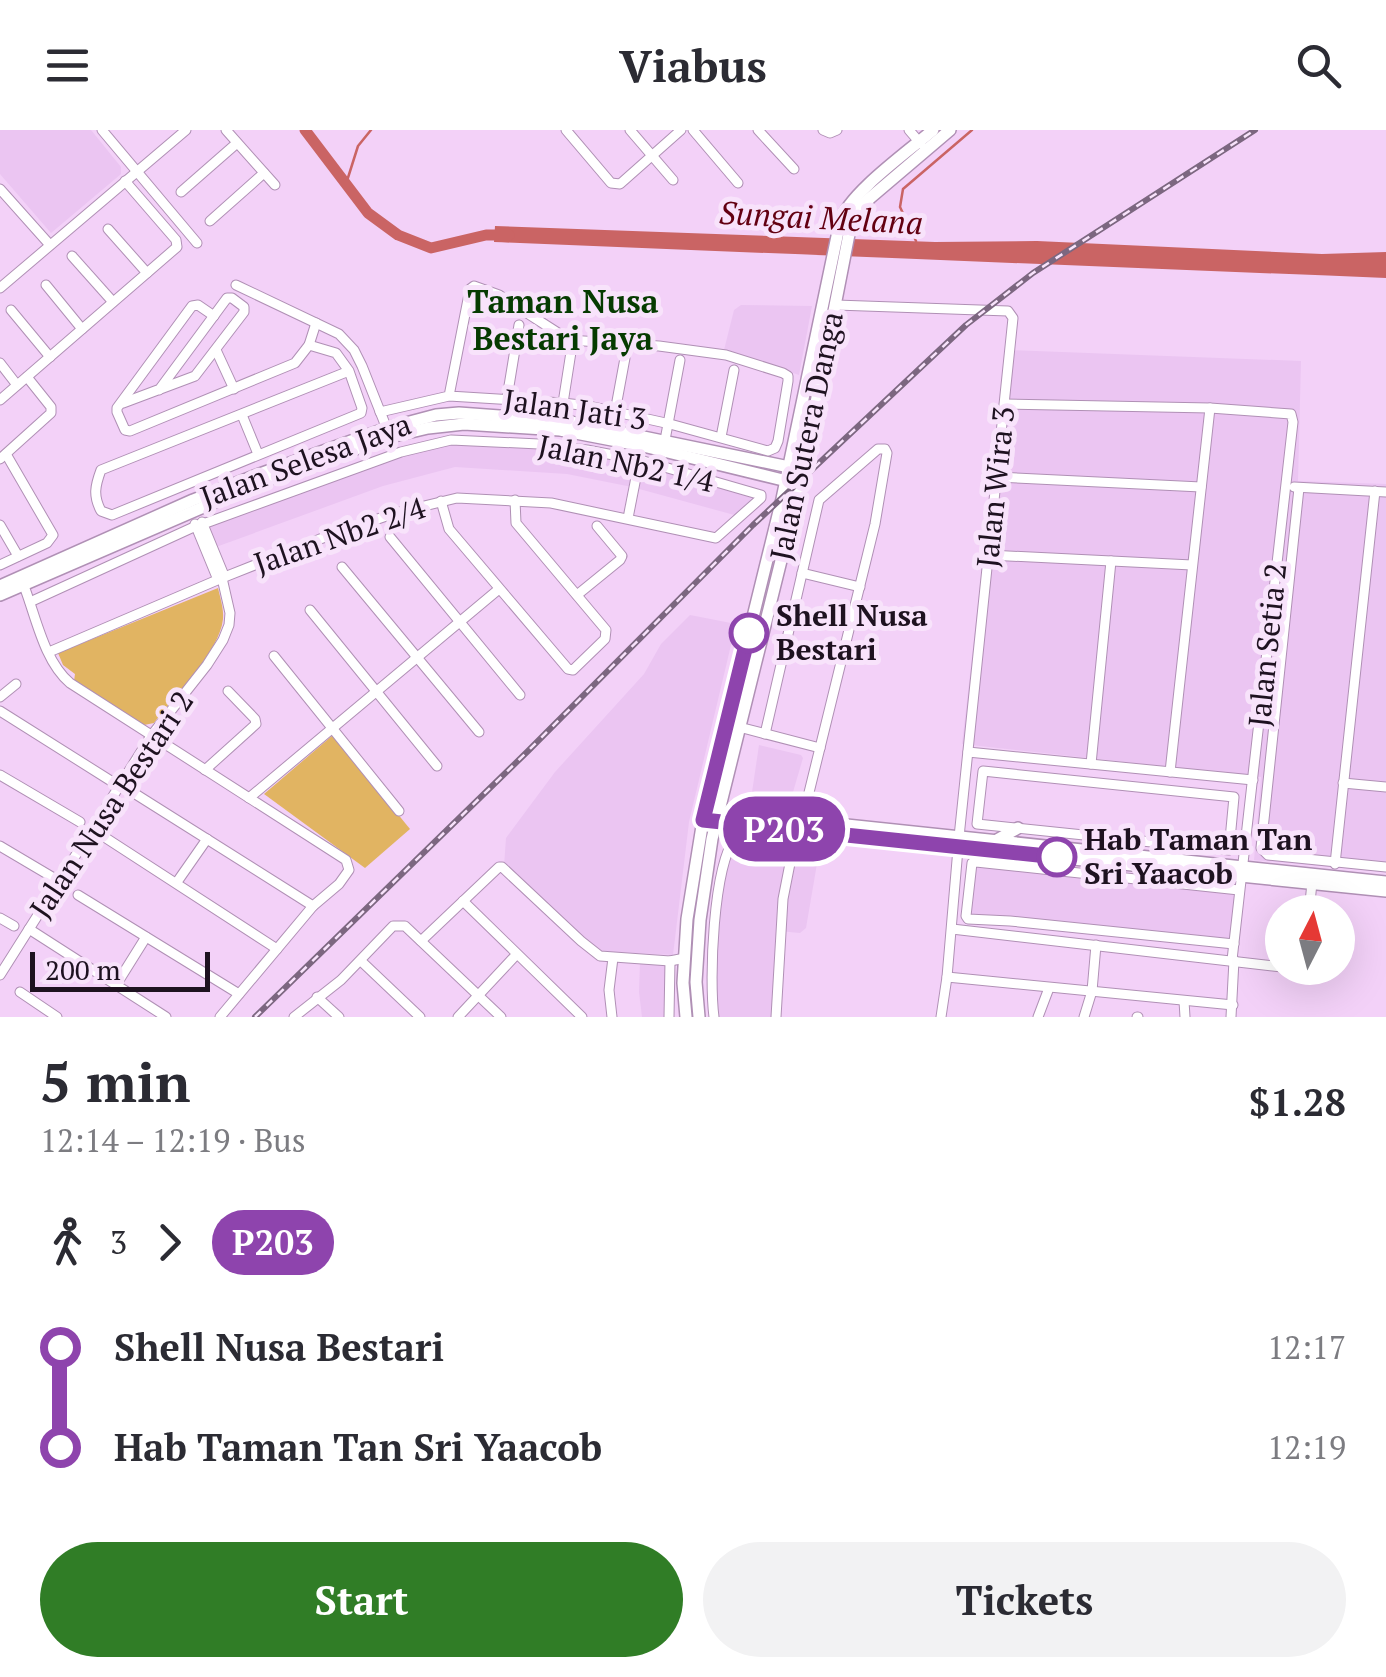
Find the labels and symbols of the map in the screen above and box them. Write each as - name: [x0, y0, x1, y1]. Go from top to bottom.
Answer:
- water label: Sungai Melana: [718, 191, 924, 243]
- district label: Taman Nusa Bestari Jaya: [467, 280, 659, 359]
- street label: Jalan Sutera Danga: [760, 308, 852, 564]
- street label: Jalan Jati 3: [501, 379, 649, 439]
- street label: Jalan Selesa Jaya: [195, 403, 416, 517]
- street label: Jalan Wira 3: [967, 404, 1023, 569]
- street label: Jalan Nb2 1/4: [535, 425, 718, 501]
- street label: Jalan Nb2 2/4: [249, 487, 431, 583]
- street label: Jalan Setia 2: [1239, 561, 1295, 729]
- place label: Shell Nusa Bestari: [776, 595, 928, 669]
- marker: Shell Nusa Bestari: [730, 614, 768, 652]
- street label: Jalan Nusa Bestari 2: [20, 683, 202, 926]
- line badge: P203: [714, 796, 854, 862]
- place label: Hab Taman Tan Sri Yaacob: [1084, 819, 1312, 893]
- marker: Hab Taman Tan Sri Yaacob: [1038, 838, 1076, 876]
- north arrow: [1265, 895, 1355, 985]
- scale bar: [30, 947, 210, 991]

